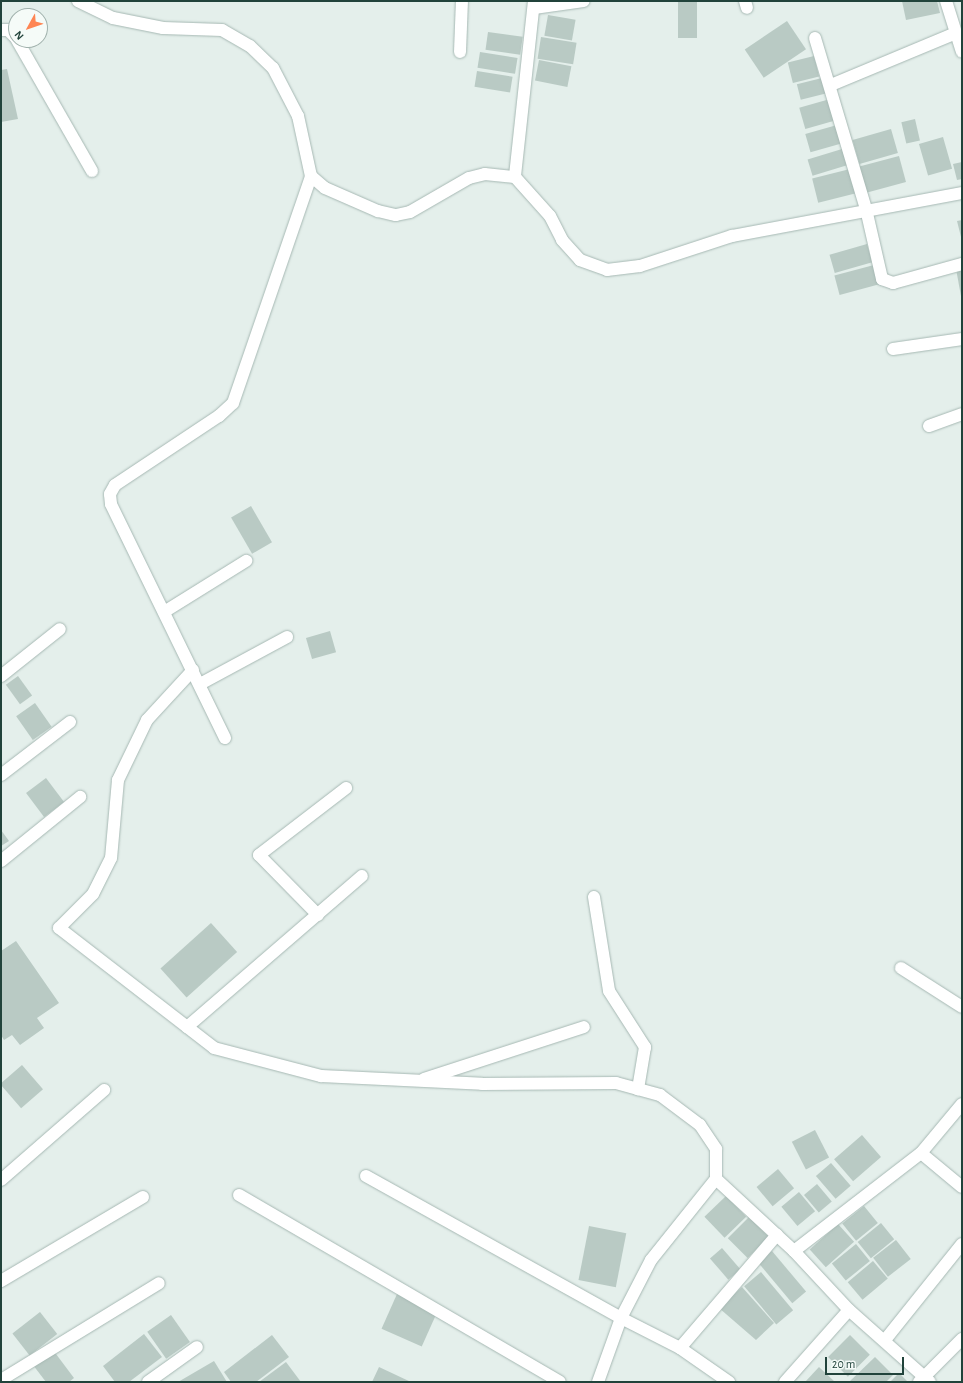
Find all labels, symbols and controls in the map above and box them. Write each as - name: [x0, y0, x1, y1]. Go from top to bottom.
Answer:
- north arrow: [8, 8, 48, 48]
- text: N: [13, 29, 26, 42]
- scale bar: [827, 1349, 906, 1375]
- text: 20 m: [832, 1358, 855, 1370]

